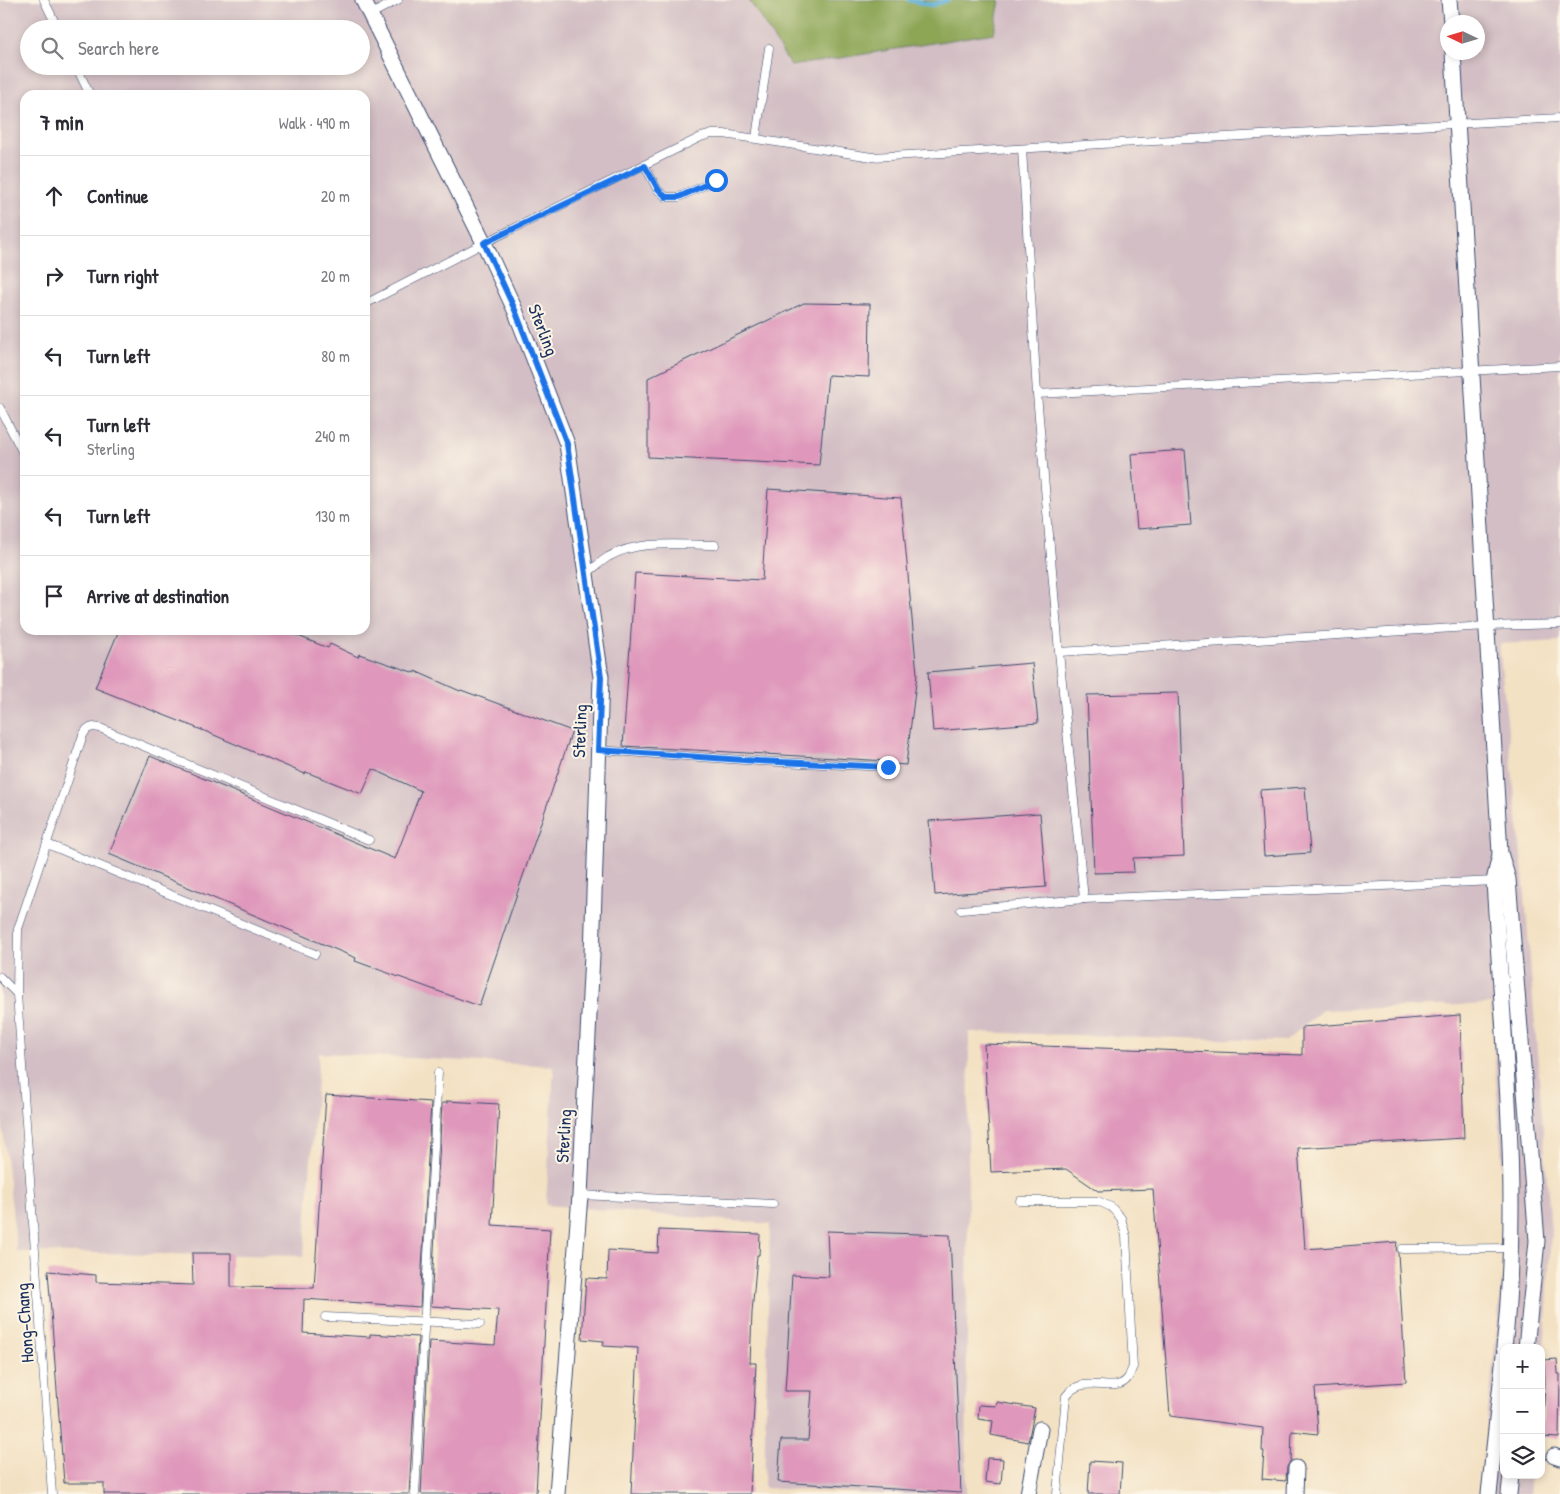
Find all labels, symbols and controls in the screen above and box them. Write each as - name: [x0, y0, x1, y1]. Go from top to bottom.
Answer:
- north arrow: [1440, 15, 1485, 60]
- search box: [20, 20, 370, 75]
- icon: search: [38, 34, 66, 62]
- text: Search here: [78, 35, 159, 61]
- text: 7 min: [40, 108, 84, 137]
- text: Walk · 490 m: [279, 112, 350, 134]
- route start: [705, 169, 728, 192]
- icon: ahead: [40, 182, 68, 210]
- text: Continue: [87, 183, 148, 209]
- text: 20 m: [321, 185, 350, 207]
- icon: right: [40, 262, 68, 290]
- text: Turn right: [87, 263, 158, 289]
- text: 20 m: [321, 265, 350, 287]
- street label: Sterling: [522, 300, 565, 359]
- icon: left: [40, 342, 68, 370]
- text: Turn left: [87, 343, 150, 369]
- text: 80 m: [321, 345, 350, 367]
- text: Turn left: [87, 412, 150, 438]
- icon: left: [40, 422, 68, 450]
- text: 240 m: [315, 425, 350, 447]
- text: Sterling: [87, 438, 135, 460]
- icon: left: [40, 502, 68, 530]
- text: Turn left: [87, 503, 150, 529]
- text: 130 m: [315, 505, 350, 527]
- icon: arrive: [40, 582, 68, 610]
- text: Arrive at destination: [87, 583, 229, 609]
- street label: Sterling: [566, 704, 593, 758]
- route end: [877, 756, 900, 779]
- street label: Sterling: [550, 1109, 577, 1163]
- street label: Hong-Chang: [9, 1282, 40, 1364]
- map controls: [1500, 1344, 1545, 1479]
- button: +: [1500, 1344, 1545, 1389]
- button: −: [1500, 1389, 1545, 1434]
- button: layers: [1500, 1434, 1545, 1479]

